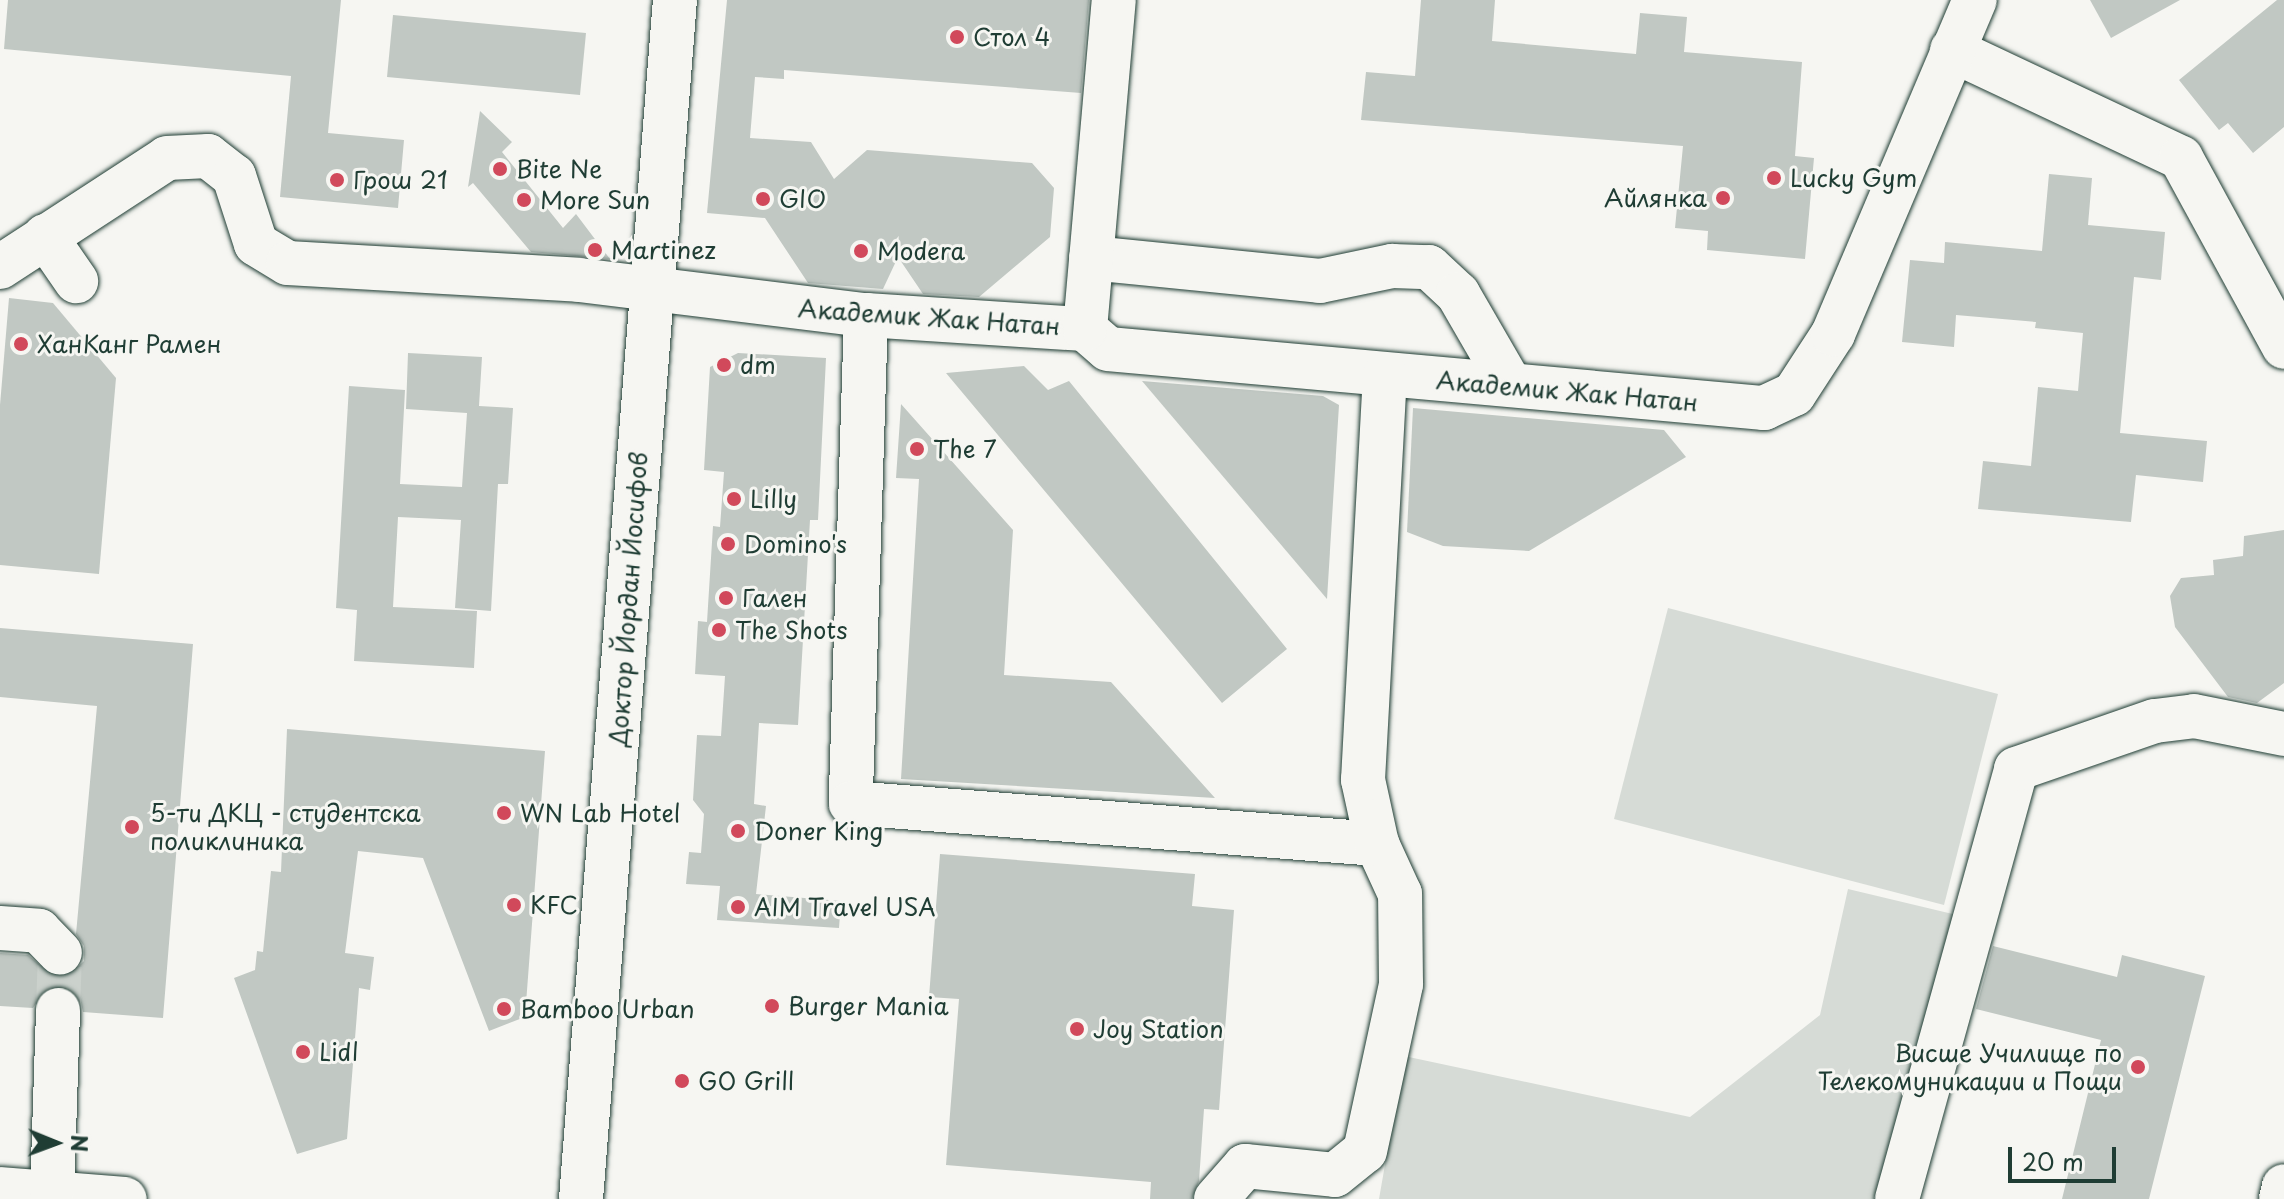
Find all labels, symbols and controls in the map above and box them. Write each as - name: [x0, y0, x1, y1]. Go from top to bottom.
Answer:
- place label: Стол 4: [973, 23, 1051, 51]
- marker: Стол 4: [948, 28, 966, 46]
- place label: Bite Ne: [516, 155, 601, 183]
- marker: Bite Ne: [491, 160, 509, 178]
- place label: Lucky Gym: [1790, 164, 1921, 192]
- place label: Грош 21: [353, 166, 448, 194]
- marker: Lucky Gym: [1765, 169, 1783, 187]
- marker: Грош 21: [328, 171, 346, 189]
- place label: Айлянка: [1604, 184, 1707, 212]
- place label: GIO: [779, 185, 826, 213]
- place label: More Sun: [540, 186, 651, 214]
- marker: Айлянка: [1714, 189, 1732, 207]
- marker: GIO: [754, 190, 772, 208]
- marker: More Sun: [515, 191, 533, 209]
- place label: Martinez: [611, 236, 716, 264]
- place label: Modera: [877, 237, 965, 265]
- marker: Martinez: [586, 241, 604, 259]
- marker: Modera: [852, 242, 870, 260]
- street label: Академик Жак Натан: [795, 293, 1063, 341]
- place label: ХанКанг Рамен: [37, 330, 223, 358]
- marker: ХанКанг Рамен: [12, 335, 30, 353]
- place label: dm: [740, 351, 776, 379]
- marker: dm: [715, 356, 733, 374]
- street label: Академик Жак Натан: [1433, 365, 1701, 417]
- place label: The 7: [933, 435, 997, 463]
- marker: The 7: [908, 440, 926, 458]
- street label: Доктор Йордан Йосифов: [603, 451, 653, 747]
- place label: Lilly: [750, 485, 797, 513]
- marker: Lilly: [725, 490, 743, 508]
- place label: Domino's: [744, 530, 847, 558]
- marker: Domino's: [719, 535, 737, 553]
- place label: Гален: [742, 584, 807, 612]
- marker: Гален: [717, 589, 735, 607]
- place label: The Shots: [735, 616, 848, 644]
- marker: The Shots: [710, 621, 728, 639]
- place label: 5-ти ДКЦ - студентска поликлиника: [150, 799, 421, 855]
- place label: WN Lab Hotel: [520, 799, 683, 827]
- marker: WN Lab Hotel: [495, 804, 513, 822]
- marker: 5-ти ДКЦ - студентска поликлиника: [121, 816, 143, 838]
- place label: Doner King: [754, 817, 885, 845]
- marker: Doner King: [729, 822, 747, 840]
- place label: KFC: [530, 891, 578, 919]
- place label: AIM Travel USA: [754, 893, 940, 921]
- marker: KFC: [505, 896, 523, 914]
- marker: AIM Travel USA: [729, 898, 747, 916]
- place label: Burger Mania: [788, 992, 947, 1020]
- place label: Bamboo Urban: [520, 995, 695, 1023]
- marker: Burger Mania: [763, 997, 781, 1015]
- marker: Bamboo Urban: [495, 1000, 513, 1018]
- place label: Joy Station: [1093, 1015, 1226, 1043]
- marker: Joy Station: [1068, 1020, 1086, 1038]
- place label: Lidl: [319, 1038, 359, 1066]
- place label: Висше Училище по Телекомуникации и Пощи: [1815, 1039, 2122, 1095]
- marker: Lidl: [294, 1043, 312, 1061]
- marker: Висше Училище по Телекомуникации и Пощи: [2129, 1058, 2147, 1076]
- place label: GO Grill: [698, 1067, 795, 1095]
- marker: GO Grill: [673, 1072, 691, 1090]
- north arrow: [16, 1103, 96, 1183]
- scale bar: [2012, 1131, 2120, 1181]
- text: N: [64, 1134, 97, 1152]
- text: 20 m: [2022, 1143, 2084, 1179]

